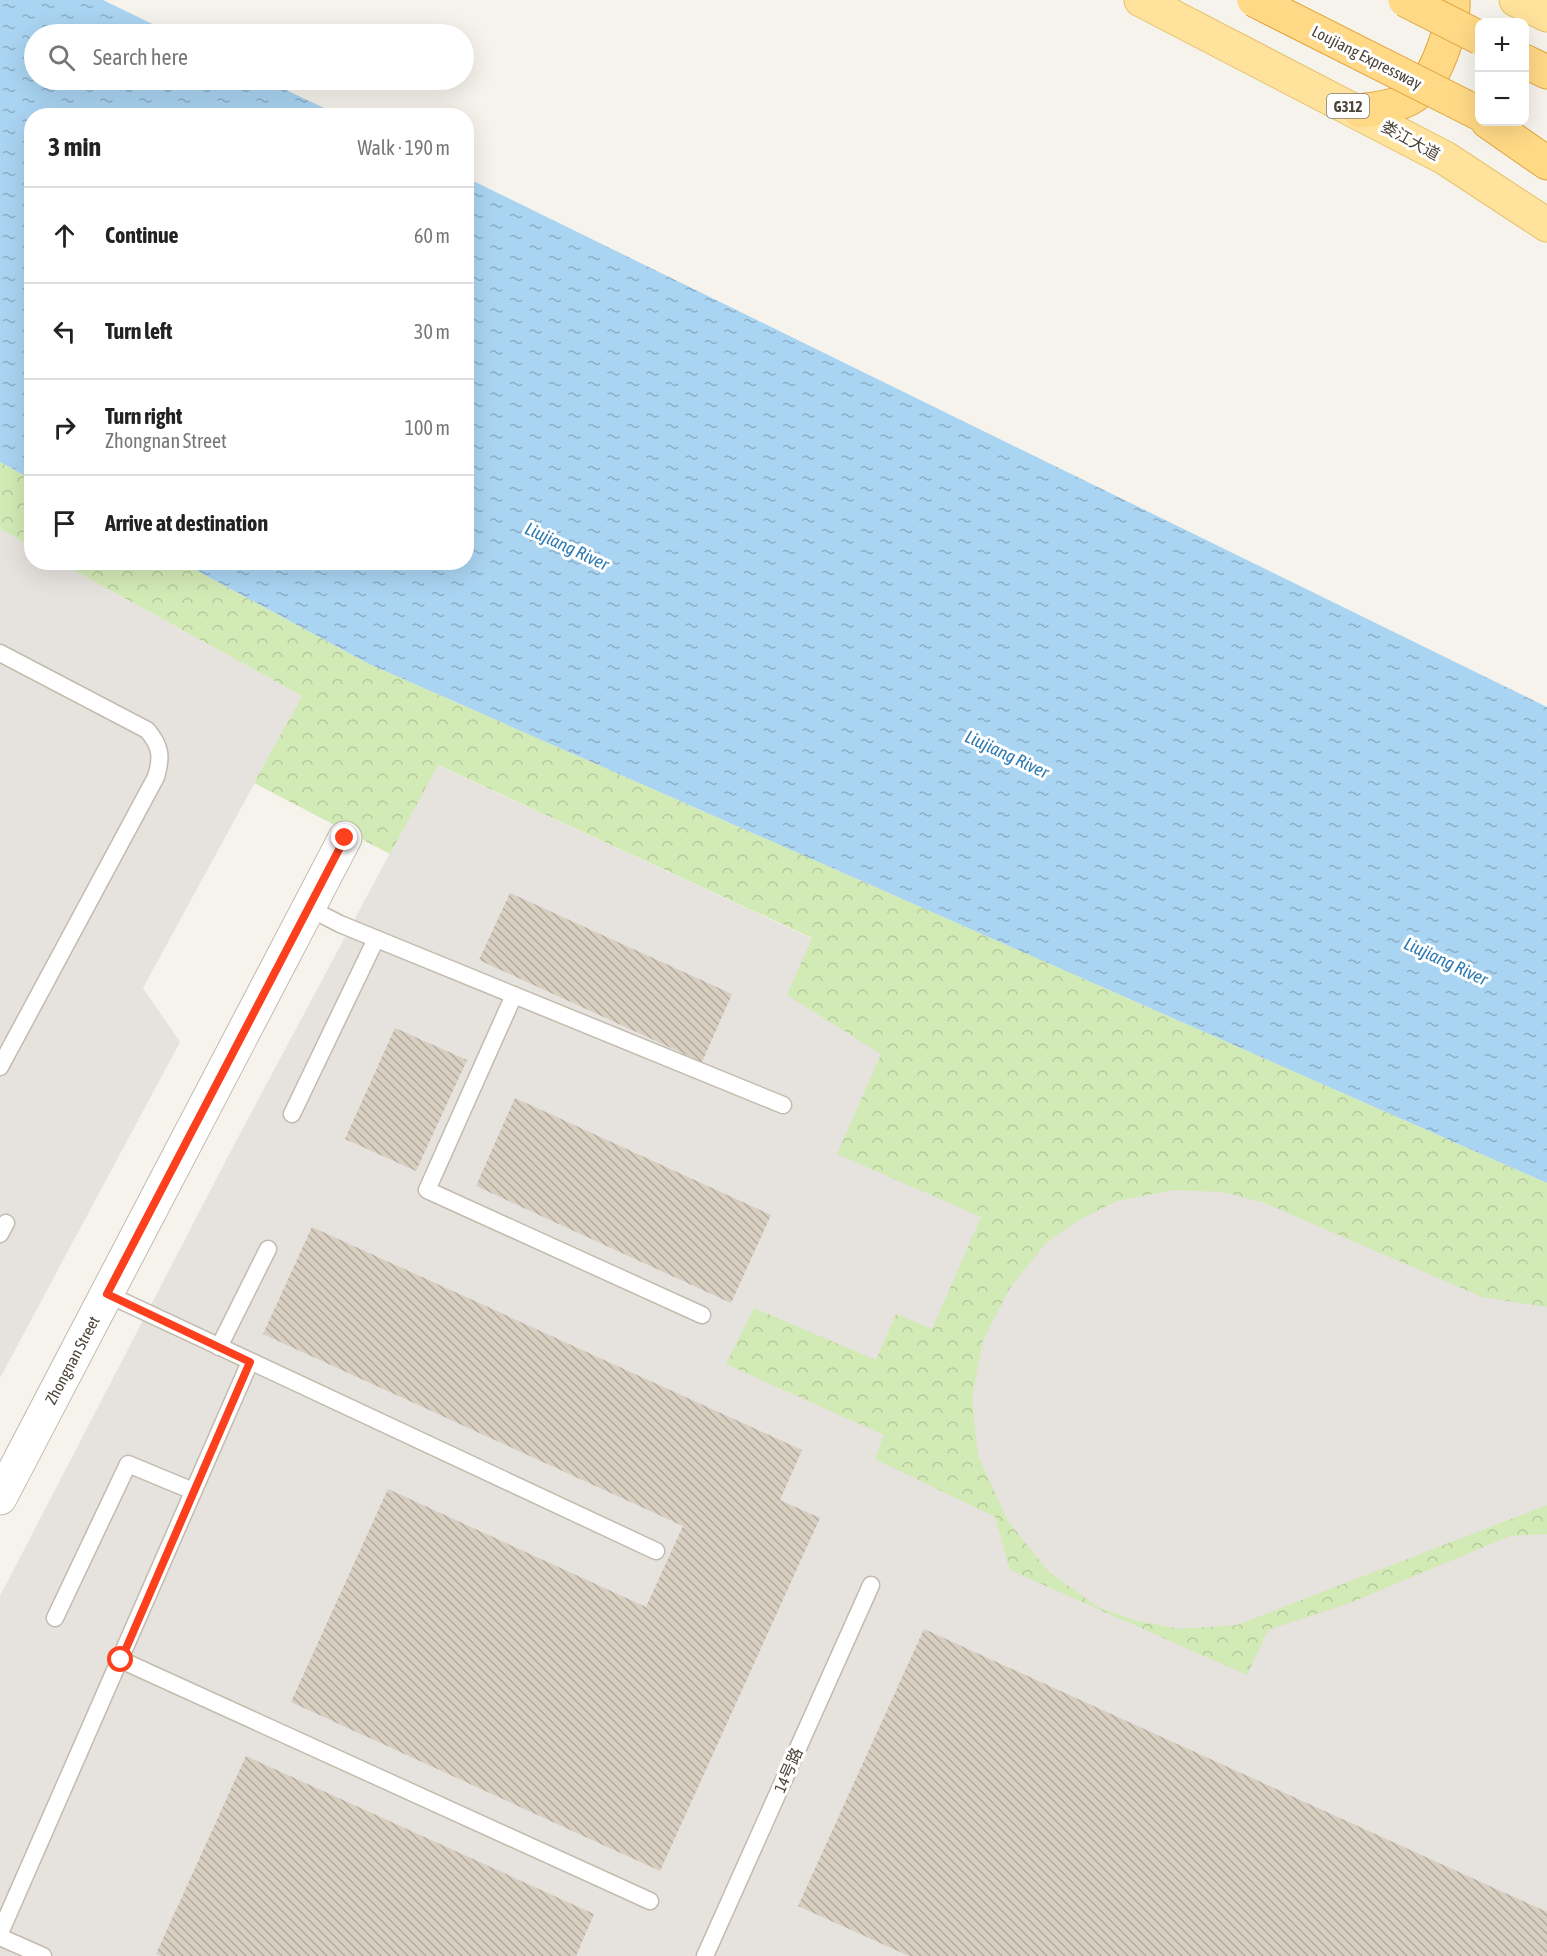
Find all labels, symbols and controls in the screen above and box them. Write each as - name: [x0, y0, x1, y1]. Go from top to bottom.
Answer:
- map controls: [1475, 18, 1529, 126]
- button: +: [1475, 18, 1529, 72]
- street label: Loujiang Expressway: [1309, 22, 1425, 93]
- search box: [24, 24, 474, 90]
- icon: search: [45, 41, 78, 74]
- text: Search here: [93, 44, 188, 70]
- button: −: [1475, 72, 1529, 126]
- road number: G312: [1327, 94, 1369, 118]
- street label: 娄江大道: [1379, 117, 1443, 163]
- text: 3 min: [48, 132, 101, 162]
- text: Walk · 190 m: [358, 136, 450, 159]
- icon: ahead: [48, 219, 81, 252]
- text: Continue: [105, 222, 179, 248]
- text: 60 m: [414, 224, 450, 247]
- icon: left: [48, 315, 81, 348]
- text: Turn left: [105, 318, 172, 344]
- text: 30 m: [414, 320, 450, 343]
- text: Turn right: [105, 403, 182, 429]
- icon: right: [48, 411, 81, 444]
- text: 100 m: [405, 416, 450, 439]
- text: Zhongnan Street: [105, 429, 227, 452]
- icon: arrive: [48, 507, 81, 540]
- text: Arrive at destination: [105, 510, 268, 536]
- water label: Liujiang River: [522, 517, 613, 575]
- water label: Liujiang River: [962, 725, 1053, 783]
- route end: [331, 824, 357, 850]
- water label: Liujiang River: [1401, 932, 1492, 990]
- street label: Zhongnan Street: [41, 1312, 104, 1408]
- route start: [107, 1646, 133, 1672]
- street label: 14号路: [770, 1745, 806, 1795]

